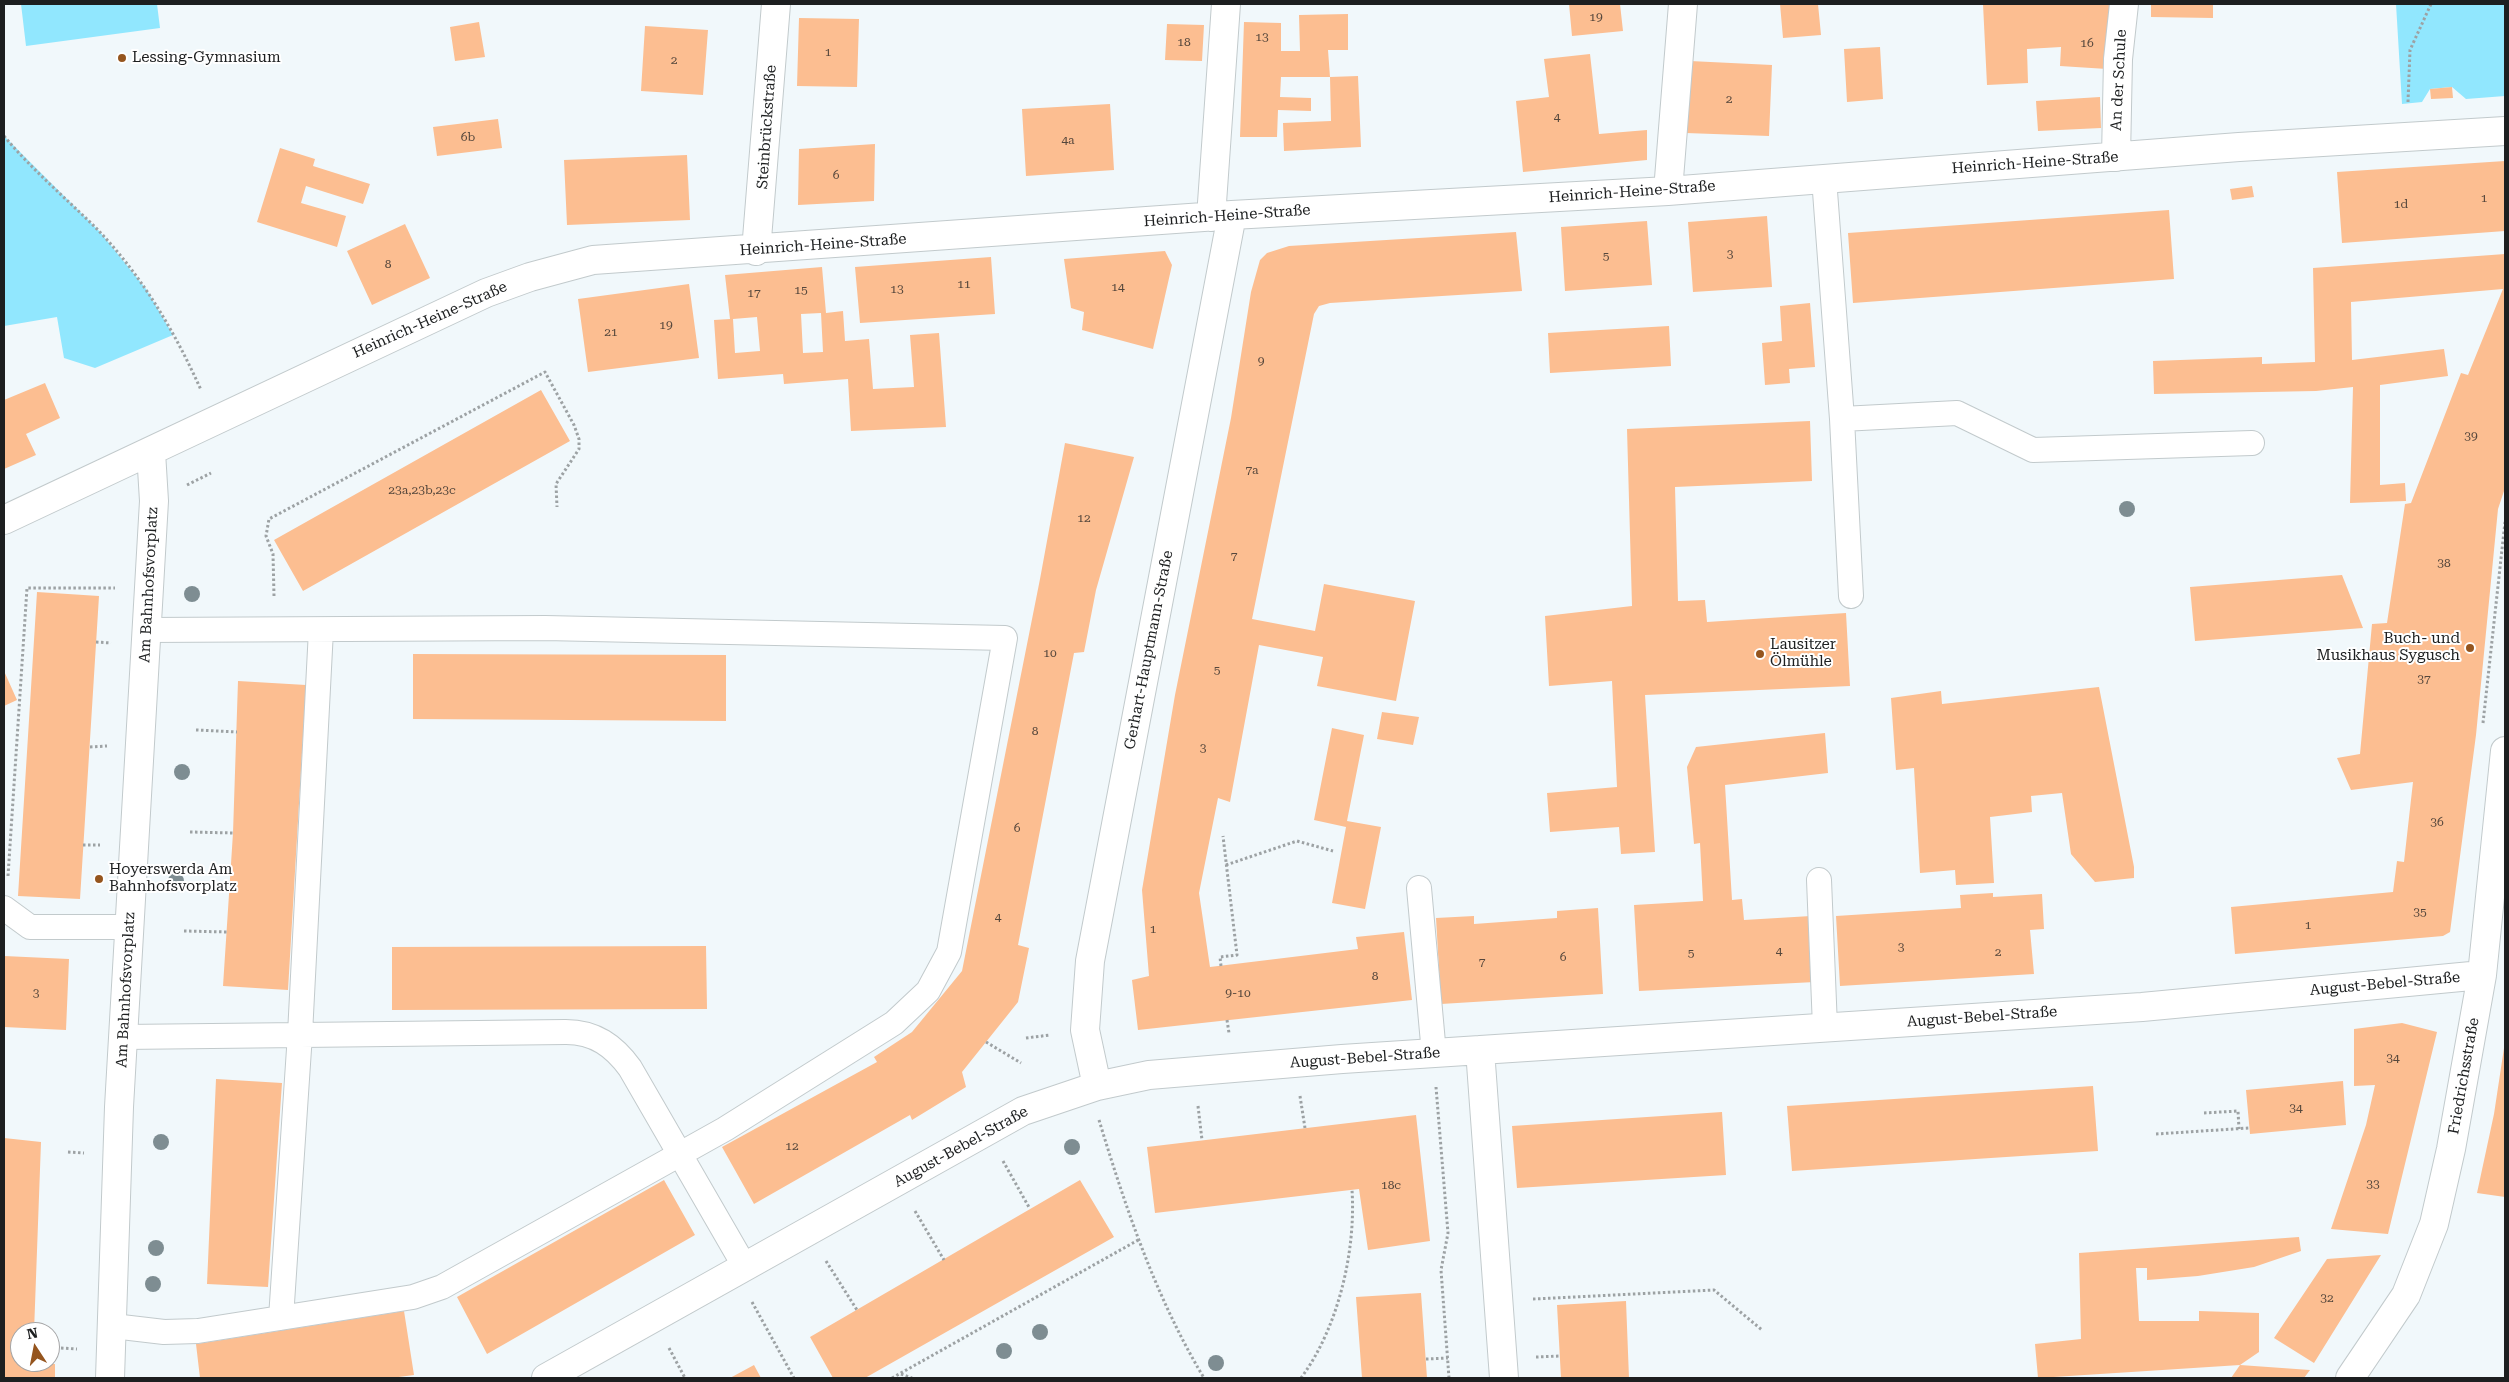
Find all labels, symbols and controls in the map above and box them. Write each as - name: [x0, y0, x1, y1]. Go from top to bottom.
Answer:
- house number: 19: [1589, 10, 1603, 24]
- street label: An der Schule: [2107, 29, 2131, 131]
- house number: 13: [1255, 30, 1269, 44]
- house number: 18: [1177, 35, 1191, 49]
- house number: 16: [2080, 36, 2094, 50]
- house number: 1: [825, 45, 831, 59]
- place label: Lessing-Gymnasium: [132, 49, 281, 67]
- marker: Lessing-Gymnasium: [116, 52, 128, 64]
- house number: 2: [671, 53, 677, 67]
- street label: Steinbrückstraße: [754, 64, 780, 190]
- house number: 2: [1726, 92, 1732, 106]
- house number: 4: [1554, 110, 1560, 124]
- house number: 6b: [461, 130, 475, 144]
- house number: 4a: [1061, 133, 1075, 147]
- street label: Heinrich-Heine-Straße: [1951, 148, 2119, 178]
- house number: 6: [833, 168, 839, 182]
- street label: Heinrich-Heine-Straße: [1548, 177, 1716, 207]
- house number: 1: [2481, 191, 2487, 205]
- house number: 1d: [2394, 197, 2408, 211]
- street label: Heinrich-Heine-Straße: [1143, 201, 1311, 231]
- street label: Heinrich-Heine-Straße: [739, 230, 907, 260]
- house number: 3: [1727, 247, 1733, 261]
- house number: 5: [1603, 249, 1609, 263]
- house number: 8: [385, 257, 391, 271]
- house number: 11: [957, 277, 971, 291]
- street label: Heinrich-Heine-Straße: [350, 278, 510, 362]
- house number: 14: [1111, 280, 1125, 294]
- house number: 13: [890, 282, 904, 296]
- house number: 15: [794, 283, 808, 297]
- house number: 17: [747, 286, 761, 300]
- house number: 19: [659, 318, 673, 332]
- house number: 21: [604, 325, 618, 339]
- house number: 9: [1258, 354, 1264, 368]
- house number: 39: [2464, 429, 2478, 443]
- house number: 7a: [1245, 463, 1259, 477]
- house number: 23a,23b,23c: [388, 483, 456, 497]
- street label: Am Bahnhofsvorplatz: [136, 507, 162, 663]
- house number: 12: [1077, 511, 1091, 525]
- street label: Gerhart-Hauptmann-Straße: [1121, 549, 1177, 751]
- house number: 7: [1231, 549, 1237, 563]
- house number: 38: [2437, 556, 2451, 570]
- place label: Buch- und Musikhaus Sygusch: [2317, 630, 2460, 665]
- place label: Lausitzer Ölmühle: [1770, 636, 1836, 671]
- marker: Buch- und Musikhaus Sygusch: [2464, 642, 2476, 654]
- house number: 10: [1043, 646, 1057, 660]
- marker: Lausitzer Ölmühle: [1754, 648, 1766, 660]
- house number: 5: [1214, 663, 1220, 677]
- house number: 37: [2417, 672, 2431, 686]
- house number: 8: [1032, 724, 1038, 738]
- house number: 3: [1200, 741, 1206, 755]
- house number: 36: [2430, 815, 2444, 829]
- house number: 6: [1014, 821, 1020, 835]
- place label: Hoyerswerda Am Bahnhofsvorplatz: [109, 861, 237, 896]
- marker: Hoyerswerda Am Bahnhofsvorplatz: [93, 873, 105, 885]
- house number: 35: [2413, 905, 2427, 919]
- house number: 4: [995, 910, 1001, 924]
- street label: Am Bahnhofsvorplatz: [113, 912, 139, 1068]
- house number: 1: [2305, 918, 2311, 932]
- house number: 1: [1150, 922, 1156, 936]
- house number: 3: [1898, 940, 1904, 954]
- house number: 4: [1776, 944, 1782, 958]
- house number: 2: [1995, 945, 2001, 959]
- house number: 5: [1688, 946, 1694, 960]
- house number: 6: [1560, 950, 1566, 964]
- house number: 7: [1479, 955, 1485, 969]
- street label: August-Bebel-Straße: [2309, 968, 2461, 1000]
- house number: 8: [1372, 969, 1378, 983]
- house number: 3: [33, 986, 39, 1000]
- house number: 9-10: [1225, 986, 1251, 1000]
- street label: August-Bebel-Straße: [1906, 1003, 2058, 1031]
- street label: Friedrichsstraße: [2445, 1016, 2483, 1136]
- street label: August-Bebel-Straße: [1289, 1044, 1441, 1072]
- house number: 34: [2386, 1051, 2400, 1065]
- house number: 34: [2289, 1101, 2303, 1115]
- street label: August-Bebel-Straße: [891, 1103, 1031, 1191]
- house number: 12: [785, 1139, 799, 1153]
- house number: 33: [2366, 1177, 2380, 1191]
- house number: 18c: [1381, 1178, 1401, 1192]
- house number: 32: [2320, 1291, 2334, 1305]
- north arrow: [10, 1322, 60, 1372]
- text: N: [26, 1324, 39, 1342]

